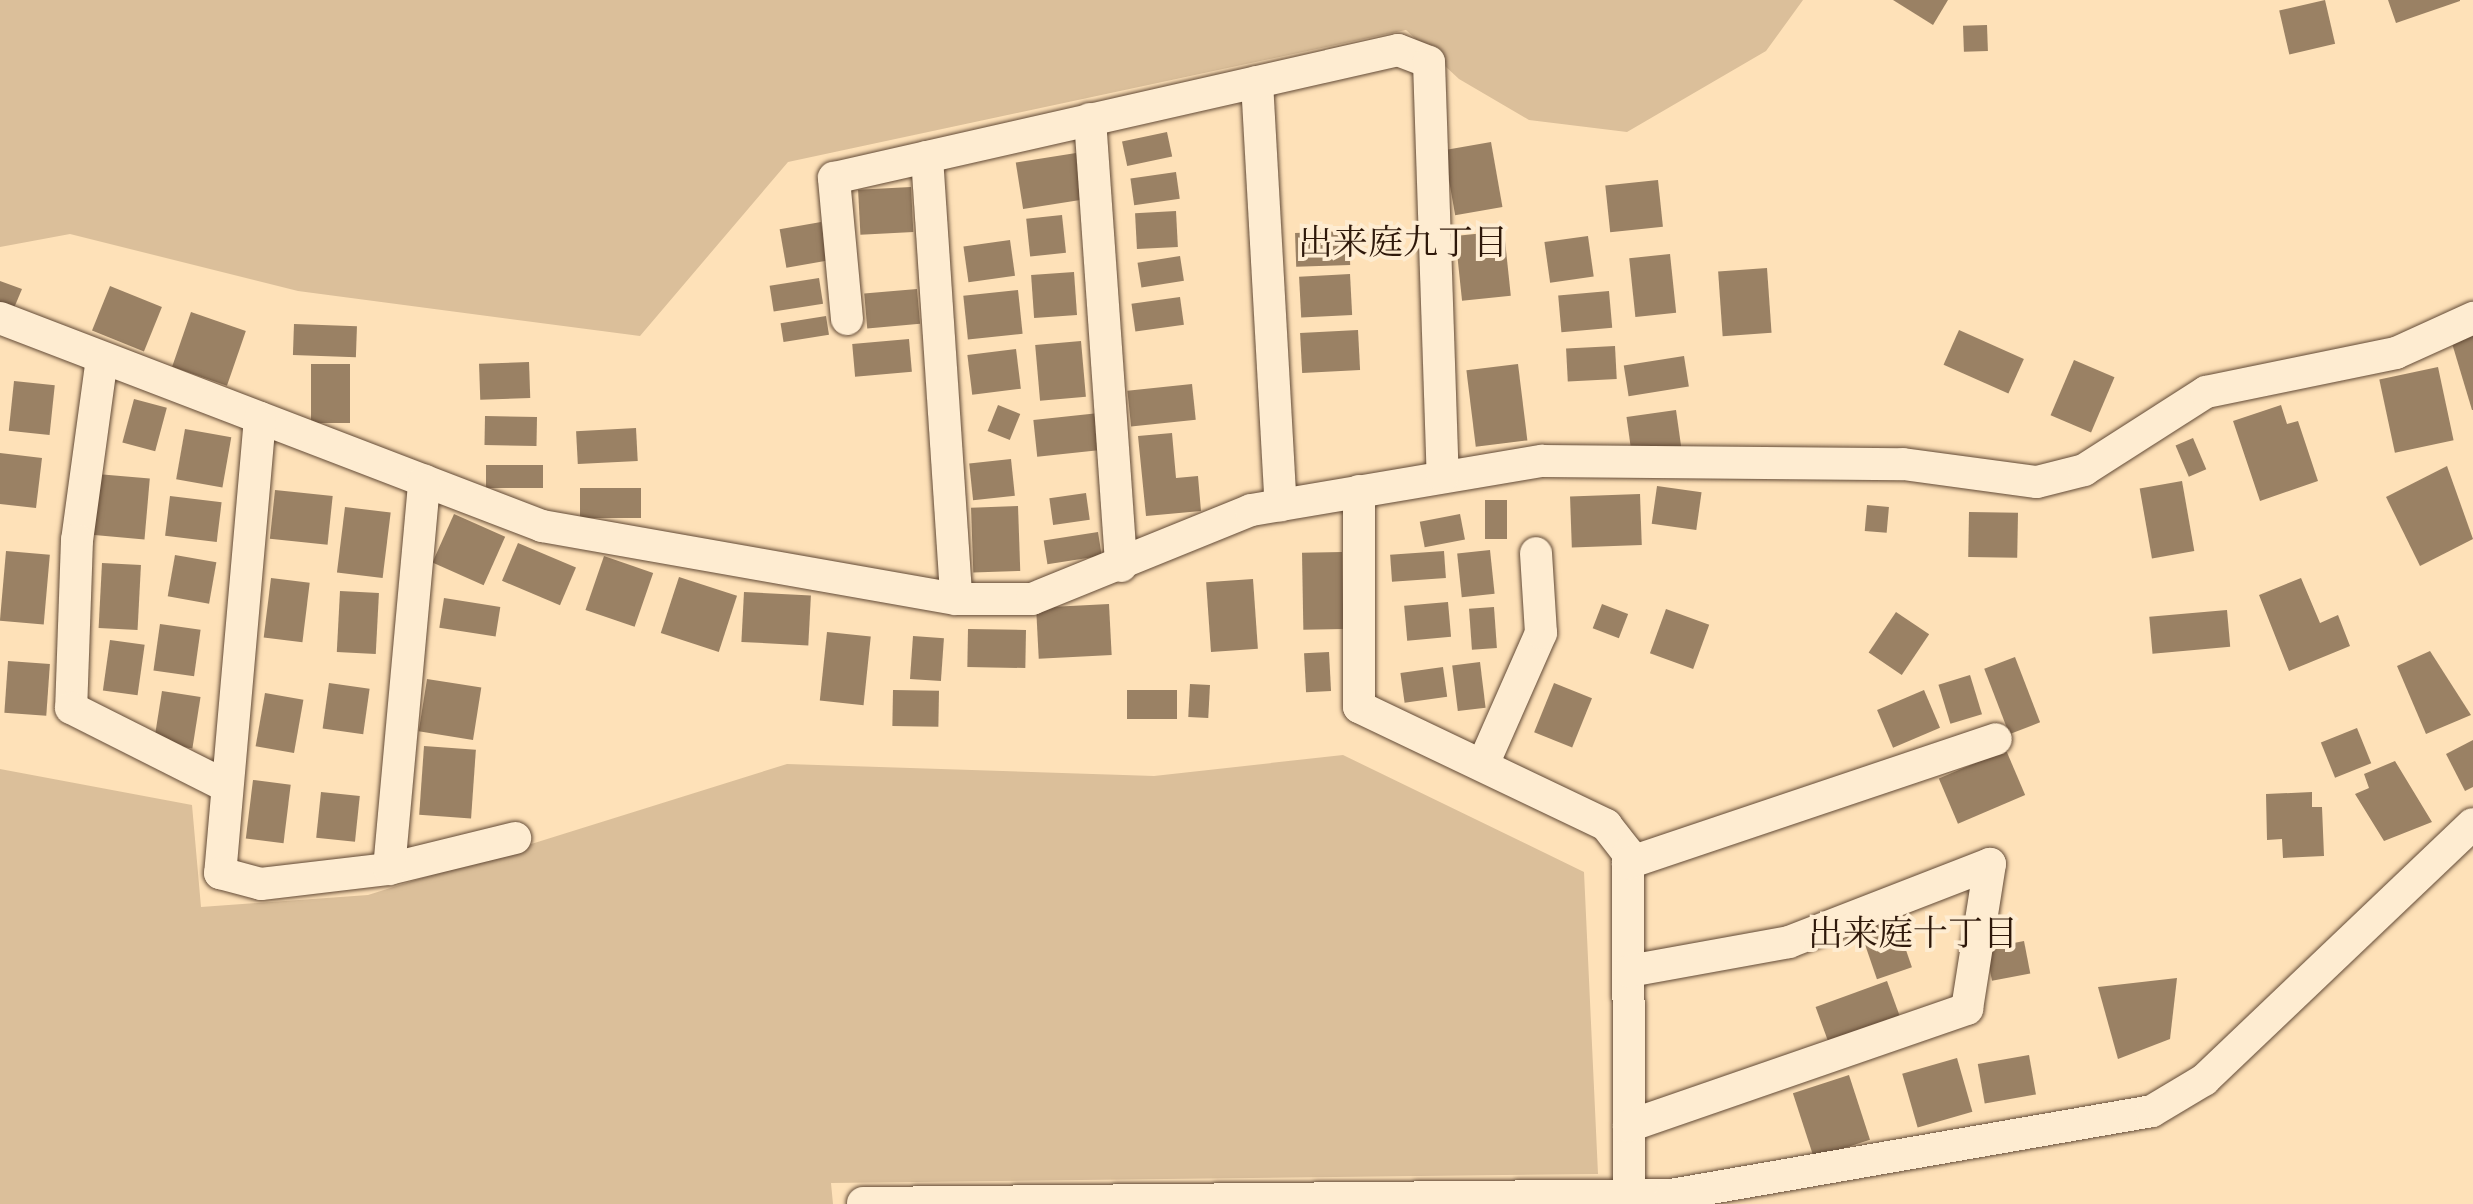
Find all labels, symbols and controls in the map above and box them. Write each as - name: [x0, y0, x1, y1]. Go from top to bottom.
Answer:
- district label: 出来庭九丁目: [1298, 222, 1508, 264]
- district label: 出来庭十丁目: [1808, 913, 2018, 955]

